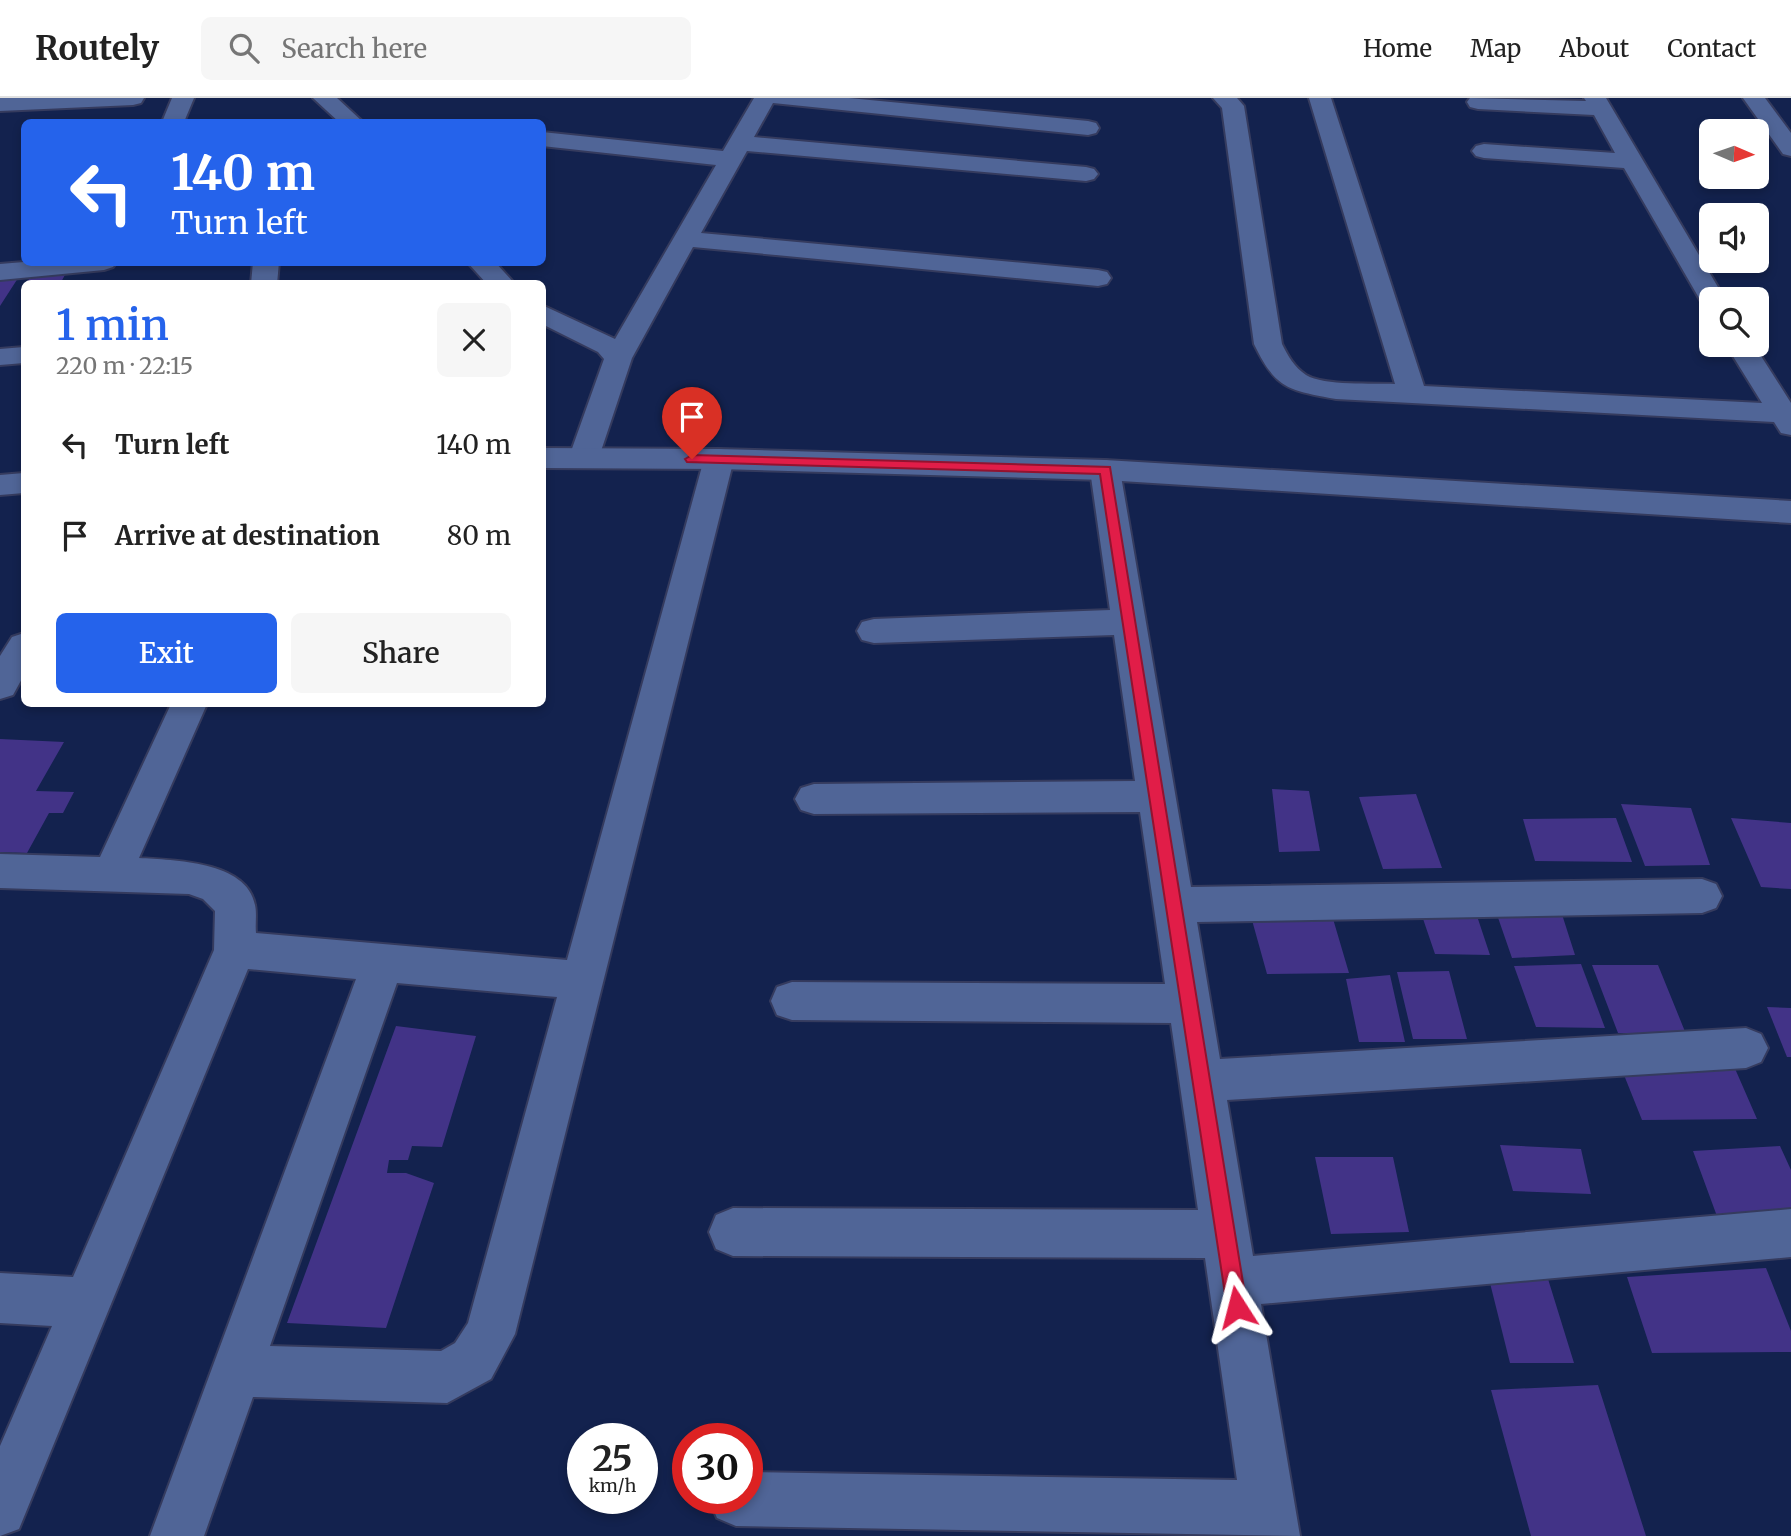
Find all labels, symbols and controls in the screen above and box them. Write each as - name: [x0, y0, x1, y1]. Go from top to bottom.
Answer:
- search box: [201, 17, 691, 80]
- text: Routely: [35, 28, 159, 69]
- icon: search: [225, 29, 263, 67]
- text: Search here: [281, 32, 427, 65]
- text: Home: [1363, 33, 1432, 64]
- text: Map: [1470, 33, 1521, 64]
- text: About: [1559, 33, 1629, 64]
- text: Contact: [1667, 33, 1756, 64]
- north arrow: [1699, 119, 1769, 189]
- map controls: [1699, 119, 1769, 357]
- text: 140 m: [171, 142, 315, 203]
- icon: left: [56, 147, 147, 238]
- text: Turn left: [171, 203, 308, 243]
- button: sound: [1699, 203, 1769, 273]
- button: search: [1699, 287, 1769, 357]
- text: 1 min: [56, 299, 169, 351]
- button: close: [437, 303, 511, 377]
- text: 220 m · 22:15: [56, 351, 193, 380]
- pin: [662, 387, 722, 459]
- icon: arrive: [673, 398, 711, 436]
- icon: left: [56, 426, 94, 464]
- text: Turn left: [115, 428, 229, 461]
- text: 140 m: [436, 428, 511, 461]
- icon: arrive: [56, 517, 94, 555]
- text: Arrive at destination: [115, 519, 380, 552]
- text: 80 m: [447, 519, 511, 552]
- button: Exit: [56, 613, 277, 693]
- button: Share: [291, 613, 511, 693]
- position arrow: [1200, 1270, 1274, 1344]
- speed limit sign: 30: [672, 1423, 763, 1514]
- text: 25: [592, 1437, 633, 1481]
- text: km/h: [589, 1474, 636, 1497]

